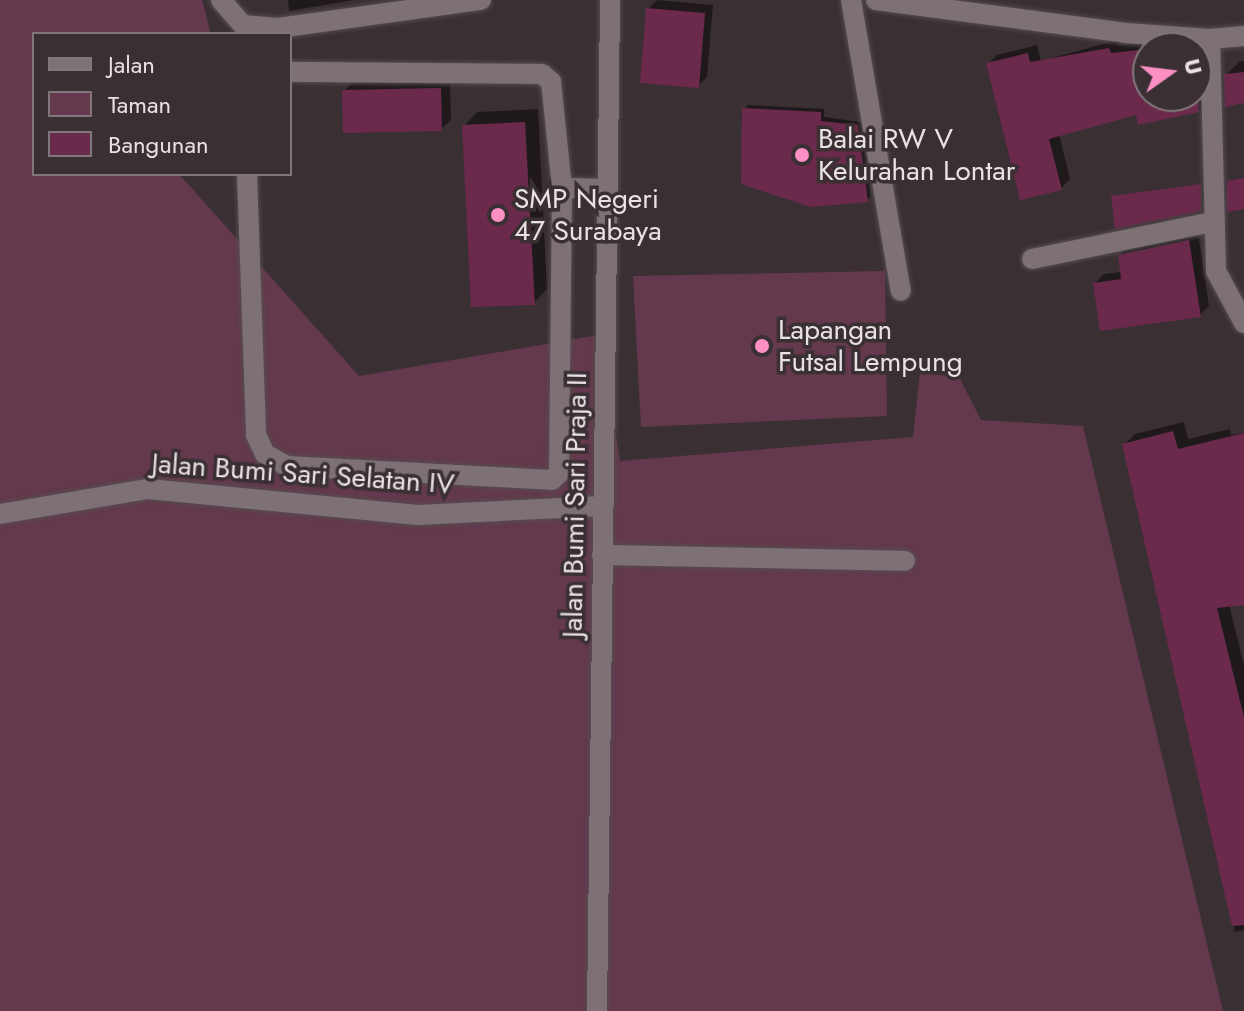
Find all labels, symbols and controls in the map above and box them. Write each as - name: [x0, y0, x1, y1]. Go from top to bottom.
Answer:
- legend: [32, 32, 292, 176]
- north arrow: [1132, 32, 1212, 112]
- text: Jalan: [108, 47, 155, 82]
- text: U: [1176, 55, 1211, 78]
- text: Taman: [108, 87, 171, 122]
- place label: Balai RW V Kelurahan Lontar: [818, 122, 1015, 188]
- text: Bangunan: [108, 127, 209, 162]
- marker: Balai RW V Kelurahan Lontar: [793, 146, 811, 164]
- place label: SMP Negeri 47 Surabaya: [514, 182, 662, 248]
- marker: SMP Negeri 47 Surabaya: [489, 206, 507, 224]
- place label: Lapangan Futsal Lempung: [778, 313, 963, 379]
- marker: Lapangan Futsal Lempung: [753, 337, 771, 355]
- street label: Jalan Bumi Sari Praja II: [556, 372, 594, 638]
- street label: Jalan Bumi Sari Selatan IV: [150, 447, 456, 501]

